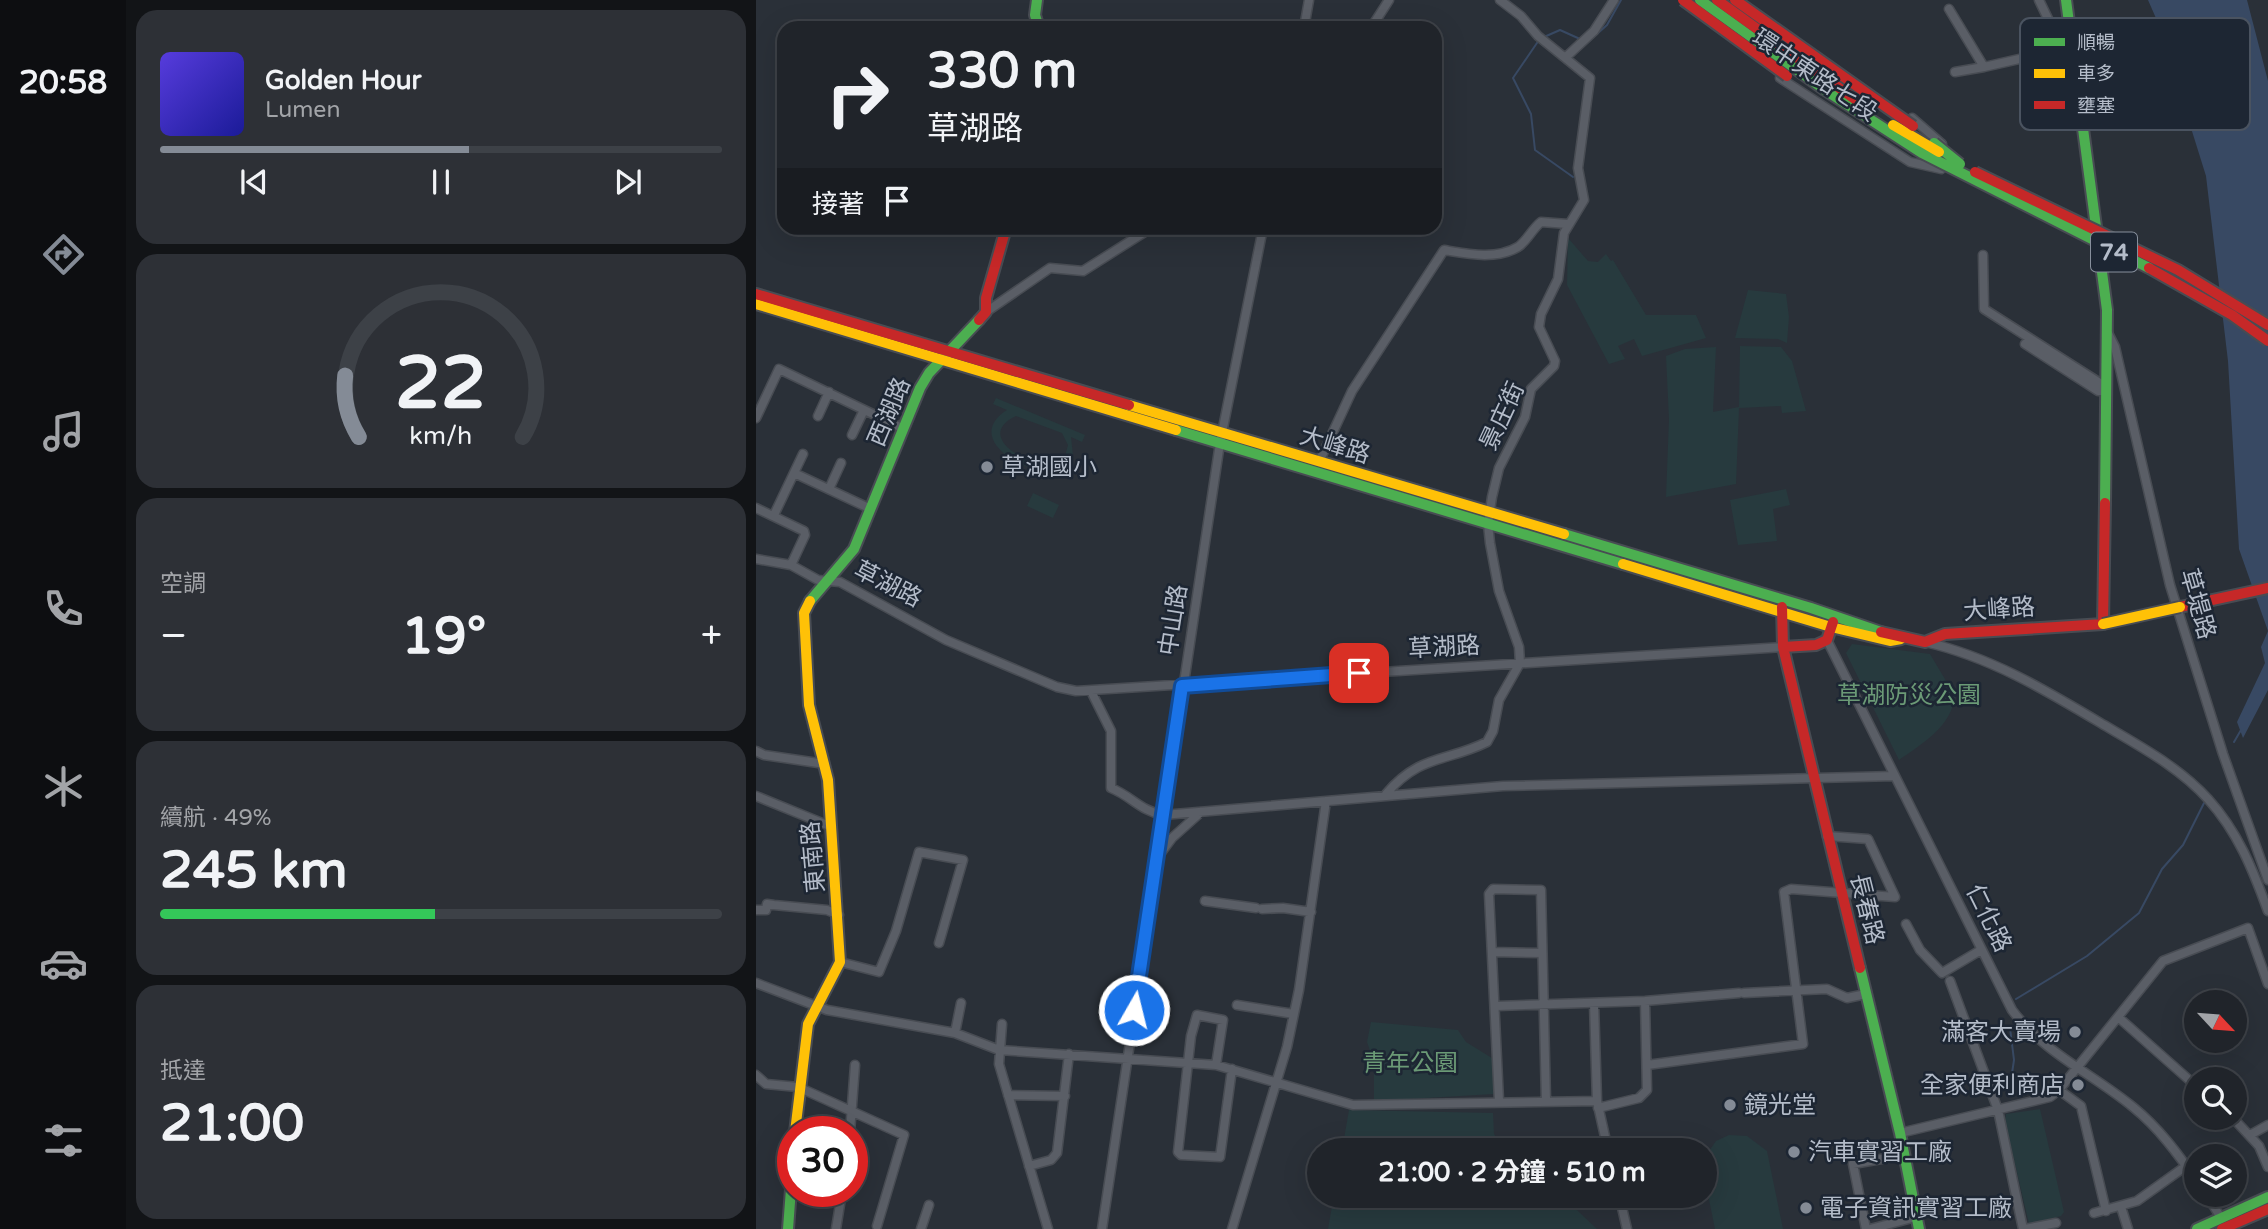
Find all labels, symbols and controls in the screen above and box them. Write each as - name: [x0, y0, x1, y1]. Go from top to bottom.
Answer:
- legend: [2020, 18, 2250, 130]
- street label: 環中東路七段: [1747, 23, 1883, 128]
- text: 順暢: [2077, 32, 2115, 54]
- text: 330 m: [927, 42, 1077, 101]
- icon: right: [812, 49, 903, 140]
- text: 車多: [2077, 63, 2115, 85]
- text: 20:58: [19, 64, 107, 102]
- text: Golden Hour: [265, 65, 422, 96]
- text: 壅塞: [2077, 95, 2115, 117]
- text: Lumen: [265, 96, 340, 124]
- text: 草湖路: [927, 110, 1023, 148]
- icon: previous: [235, 163, 273, 201]
- icon: pause: [422, 163, 460, 201]
- icon: next: [609, 163, 647, 201]
- icon: arrive: [878, 182, 916, 220]
- text: 接著: [812, 189, 864, 220]
- icon: directions: [39, 230, 88, 279]
- road number: 74: [2091, 232, 2137, 272]
- text: 22: [395, 340, 487, 428]
- street label: 西湖路: [862, 373, 917, 451]
- street label: 景庄街: [1474, 377, 1531, 455]
- icon: music: [39, 407, 88, 456]
- text: km/h: [410, 420, 472, 450]
- street label: 大峰路: [1296, 421, 1374, 470]
- place label: 草湖國小: [1001, 453, 1097, 482]
- marker: 草湖國小: [979, 459, 995, 475]
- street label: 草湖路: [849, 555, 926, 614]
- street label: 草堤路: [2174, 566, 2221, 643]
- text: 空調: [160, 570, 206, 598]
- street label: 中山路: [1154, 582, 1193, 658]
- icon: phone: [39, 584, 88, 633]
- street label: 大峰路: [1962, 593, 2036, 626]
- text: 19°: [401, 605, 486, 668]
- text: −: [160, 613, 187, 659]
- text: +: [701, 613, 722, 659]
- street label: 草湖路: [1407, 631, 1481, 664]
- pin: [1329, 643, 1389, 703]
- icon: arrive: [1340, 654, 1378, 692]
- park label: 草湖防災公園: [1837, 681, 1981, 710]
- icon: climate: [39, 762, 88, 811]
- text: 續航 · 49%: [160, 804, 272, 832]
- street label: 東南路: [796, 820, 831, 894]
- text: 245 km: [160, 839, 348, 902]
- street label: 長春路: [1844, 871, 1889, 948]
- street label: 仁化路: [1960, 880, 2017, 957]
- icon: car: [39, 939, 88, 988]
- position arrow: [1097, 973, 1171, 1047]
- north arrow: [2184, 990, 2247, 1054]
- map controls: [2184, 990, 2247, 1207]
- place label: 滿客大賣場: [1941, 1018, 2061, 1047]
- marker: 滿客大賣場: [2067, 1024, 2083, 1040]
- park label: 青年公園: [1362, 1049, 1458, 1078]
- text: 抵達: [160, 1057, 206, 1085]
- button: search: [2184, 1067, 2247, 1130]
- place label: 全家便利商店: [1920, 1071, 2064, 1100]
- marker: 全家便利商店: [2070, 1077, 2086, 1093]
- place label: 鏡光堂: [1744, 1091, 1816, 1120]
- text: 21:00: [160, 1092, 304, 1155]
- marker: 鏡光堂: [1722, 1097, 1738, 1113]
- icon: filters: [39, 1116, 88, 1165]
- speed limit sign: 30: [777, 1116, 868, 1207]
- place label: 汽車實習工廠: [1808, 1138, 1952, 1167]
- marker: 汽車實習工廠: [1786, 1144, 1802, 1160]
- button: layers: [2184, 1144, 2247, 1207]
- text: 21:00 · 2 分鐘 · 510 m: [1378, 1157, 1646, 1188]
- place label: 電子資訊實習工廠: [1820, 1194, 2012, 1223]
- marker: 電子資訊實習工廠: [1798, 1200, 1814, 1216]

